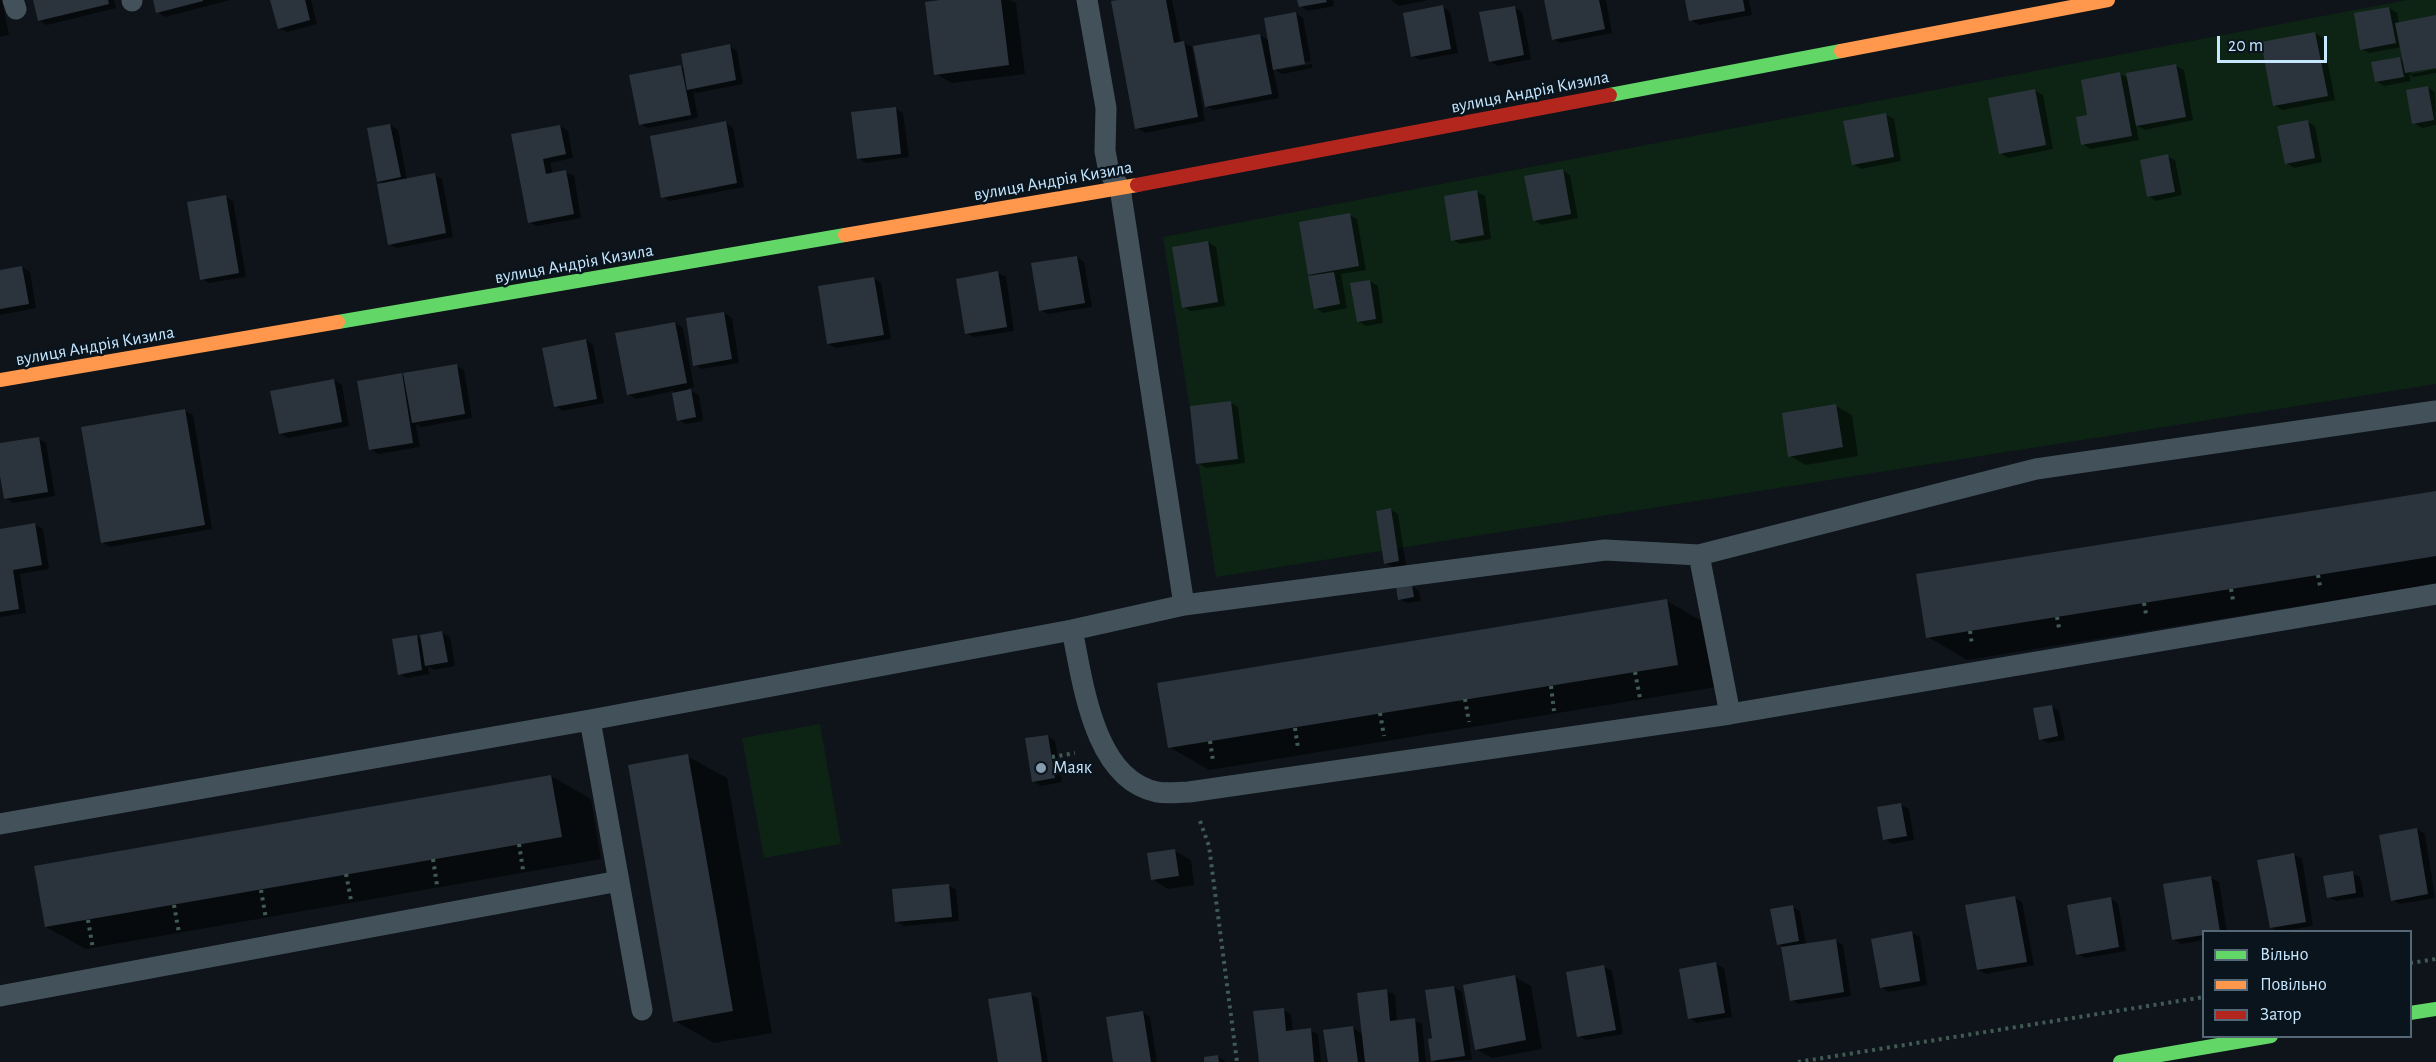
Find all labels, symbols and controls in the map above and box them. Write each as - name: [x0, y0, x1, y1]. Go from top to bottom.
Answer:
- scale bar: [2220, 24, 2330, 62]
- text: 20 m: [2228, 37, 2263, 55]
- street label: вулиця Андрія Кизила: [1449, 66, 1611, 118]
- street label: вулиця Андрія Кизила: [972, 156, 1134, 206]
- street label: вулиця Андрія Кизила: [493, 239, 655, 289]
- street label: вулиця Андрія Кизила: [14, 321, 176, 371]
- place label: Маяк: [1053, 757, 1092, 779]
- marker: Маяк: [1034, 761, 1048, 775]
- legend: [2202, 930, 2412, 1038]
- text: Вільно: [2260, 946, 2308, 964]
- text: Повільно: [2260, 976, 2327, 994]
- text: Затор: [2260, 1006, 2301, 1024]

